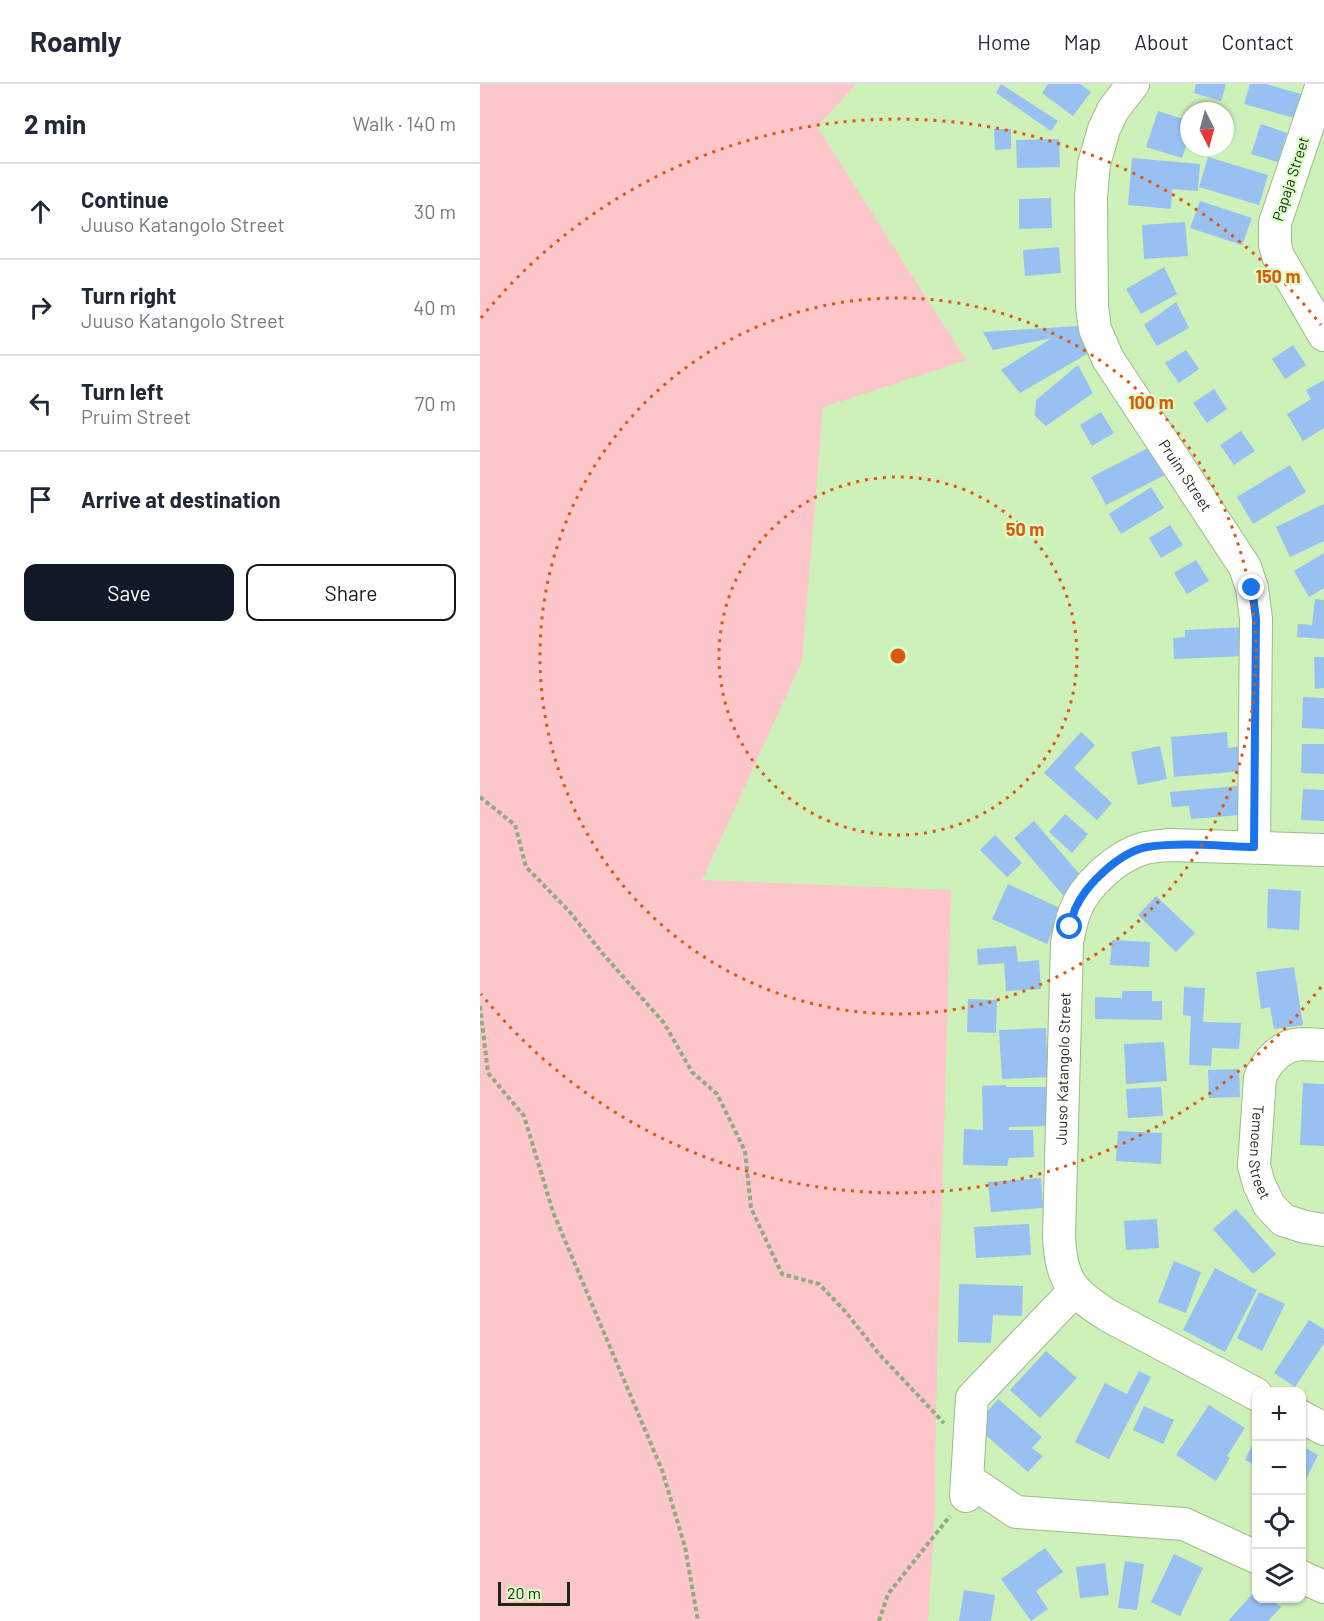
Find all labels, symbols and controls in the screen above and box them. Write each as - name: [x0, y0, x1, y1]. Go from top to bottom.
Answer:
- text: Roamly: [30, 24, 122, 58]
- text: Home: [977, 29, 1031, 54]
- text: Map: [1064, 29, 1101, 54]
- text: About: [1134, 29, 1189, 54]
- text: Contact: [1222, 29, 1294, 54]
- north arrow: [1180, 102, 1234, 156]
- text: 2 min: [24, 108, 86, 139]
- text: Walk · 140 m: [352, 111, 456, 135]
- street label: Papaja Street: [1268, 134, 1312, 223]
- text: Continue: [81, 186, 169, 212]
- icon: ahead: [24, 195, 57, 228]
- text: 30 m: [414, 199, 456, 223]
- text: Juuso Katangolo Street: [81, 212, 285, 236]
- text: 150 m: [1256, 265, 1300, 287]
- text: Turn right: [81, 282, 176, 308]
- icon: right: [24, 291, 57, 324]
- text: 40 m: [413, 295, 456, 319]
- text: Juuso Katangolo Street: [81, 308, 285, 332]
- text: Turn left: [81, 378, 164, 404]
- icon: left: [24, 387, 57, 420]
- text: 70 m: [415, 391, 456, 415]
- text: 100 m: [1128, 391, 1174, 413]
- text: Pruim Street: [81, 404, 191, 428]
- street label: Pruim Street: [1155, 436, 1216, 515]
- icon: arrive: [24, 483, 57, 516]
- text: Arrive at destination: [81, 486, 280, 512]
- text: 50 m: [1006, 518, 1044, 540]
- button: Save: [24, 564, 234, 621]
- button: Share: [246, 564, 456, 621]
- route end: [1238, 574, 1264, 600]
- centre of rings: [888, 646, 908, 666]
- route start: [1056, 913, 1082, 939]
- street label: Juuso Katangolo Street: [1051, 992, 1074, 1145]
- street label: Temoen Street: [1246, 1104, 1275, 1202]
- map controls: [1252, 1387, 1306, 1603]
- button: +: [1252, 1387, 1306, 1441]
- button: −: [1252, 1441, 1306, 1495]
- button: locate: [1252, 1495, 1306, 1549]
- button: layers: [1252, 1549, 1306, 1603]
- scale bar: [498, 1579, 570, 1606]
- text: 20 m: [507, 1583, 541, 1602]

